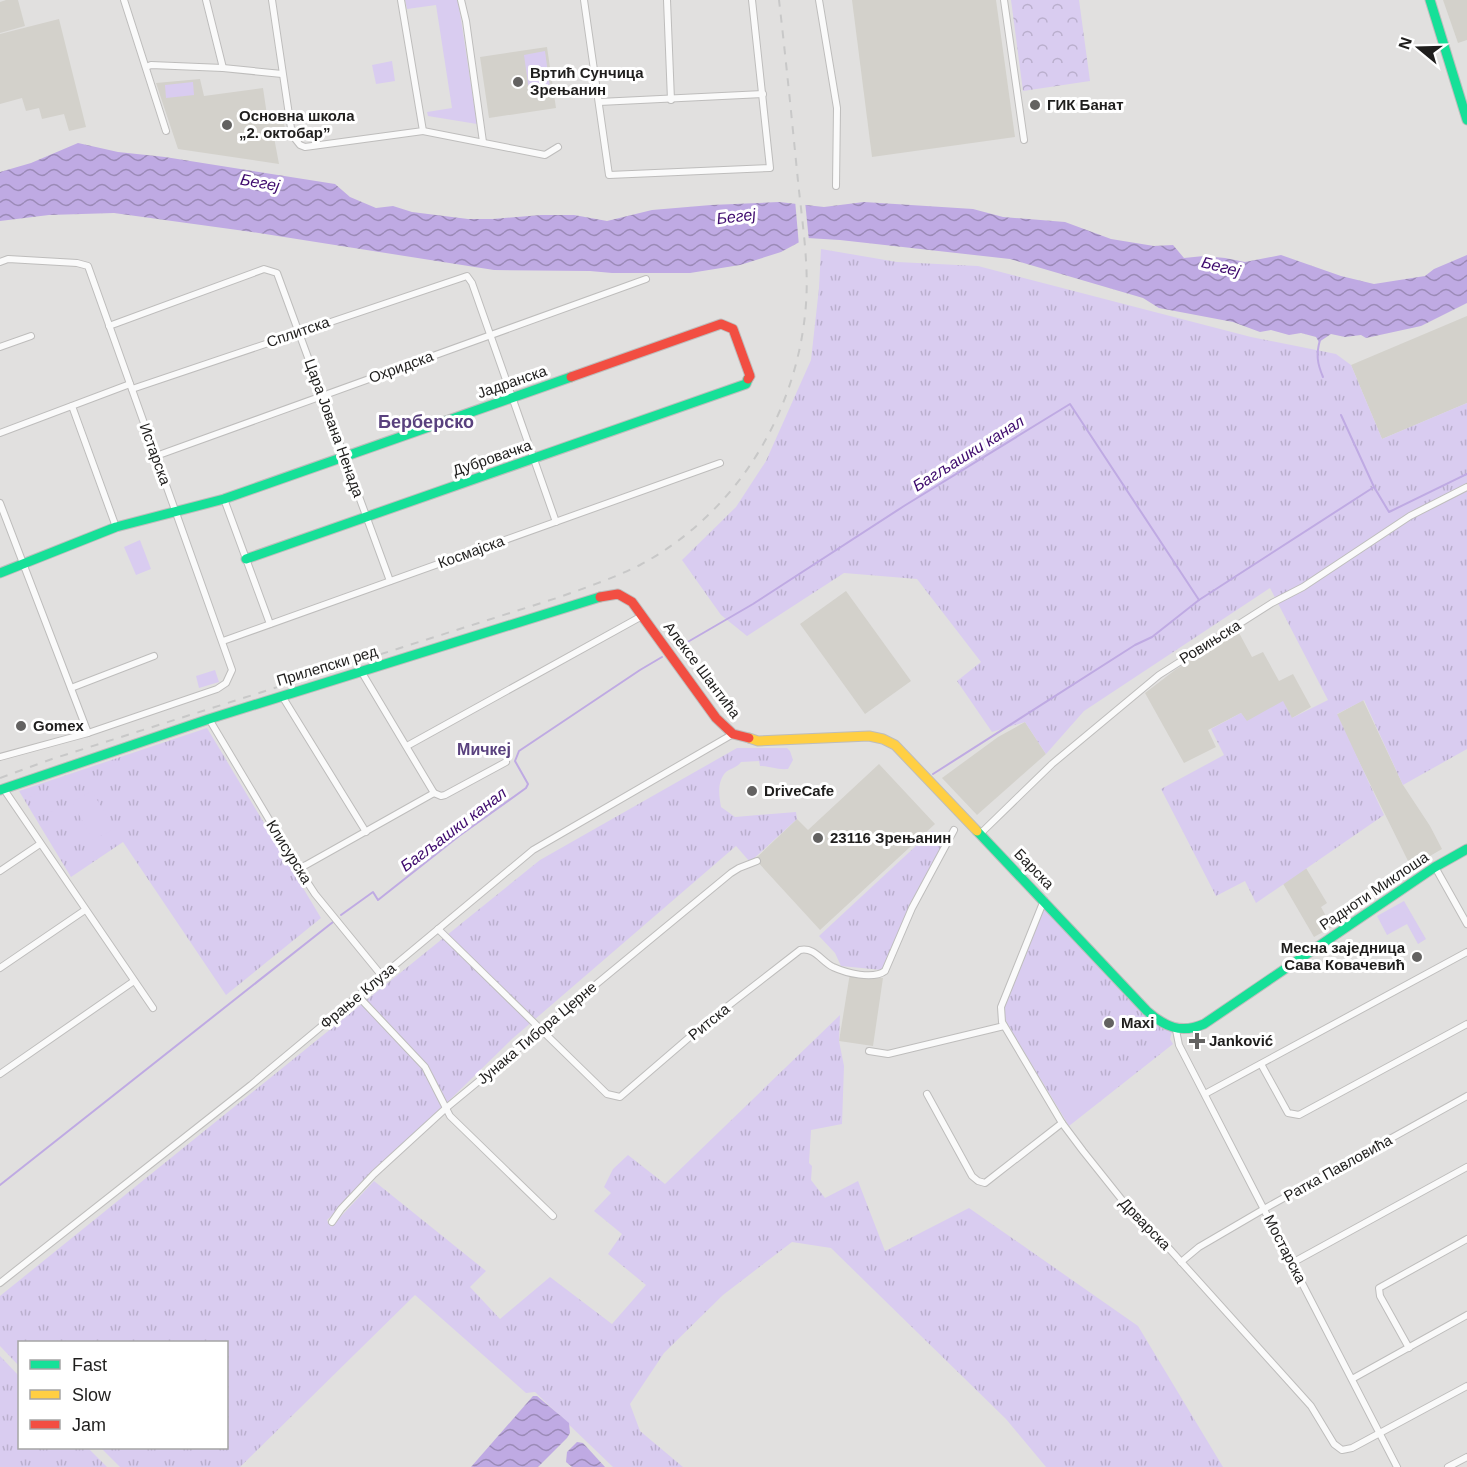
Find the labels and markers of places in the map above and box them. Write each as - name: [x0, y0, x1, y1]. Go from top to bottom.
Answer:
- place label: Вртић Сунчица Зрењанин: [530, 64, 644, 98]
- marker: Вртић Сунчица Зрењанин: [511, 75, 525, 89]
- place label: ГИК Банат: [1047, 96, 1123, 113]
- marker: ГИК Банат: [1028, 98, 1042, 112]
- place label: Основна школа „2. октобар”: [239, 107, 355, 141]
- marker: Основна школа „2. октобар”: [220, 118, 234, 132]
- place label: Gomex: [33, 717, 85, 734]
- marker: Gomex: [14, 719, 28, 733]
- place label: DriveCafe: [764, 782, 834, 799]
- marker: DriveCafe: [745, 784, 759, 798]
- place label: 23116 Зрењанин: [830, 829, 951, 846]
- marker: 23116 Зрењанин: [811, 831, 825, 845]
- place label: Месна заједница Сава Ковачевић: [1281, 939, 1406, 973]
- marker: Месна заједница Сава Ковачевић: [1410, 950, 1424, 964]
- place label: Maxi: [1121, 1014, 1154, 1031]
- marker: Maxi: [1102, 1016, 1116, 1030]
- place label: Janković: [1209, 1032, 1273, 1049]
- marker: Janković: [1190, 1034, 1204, 1048]

